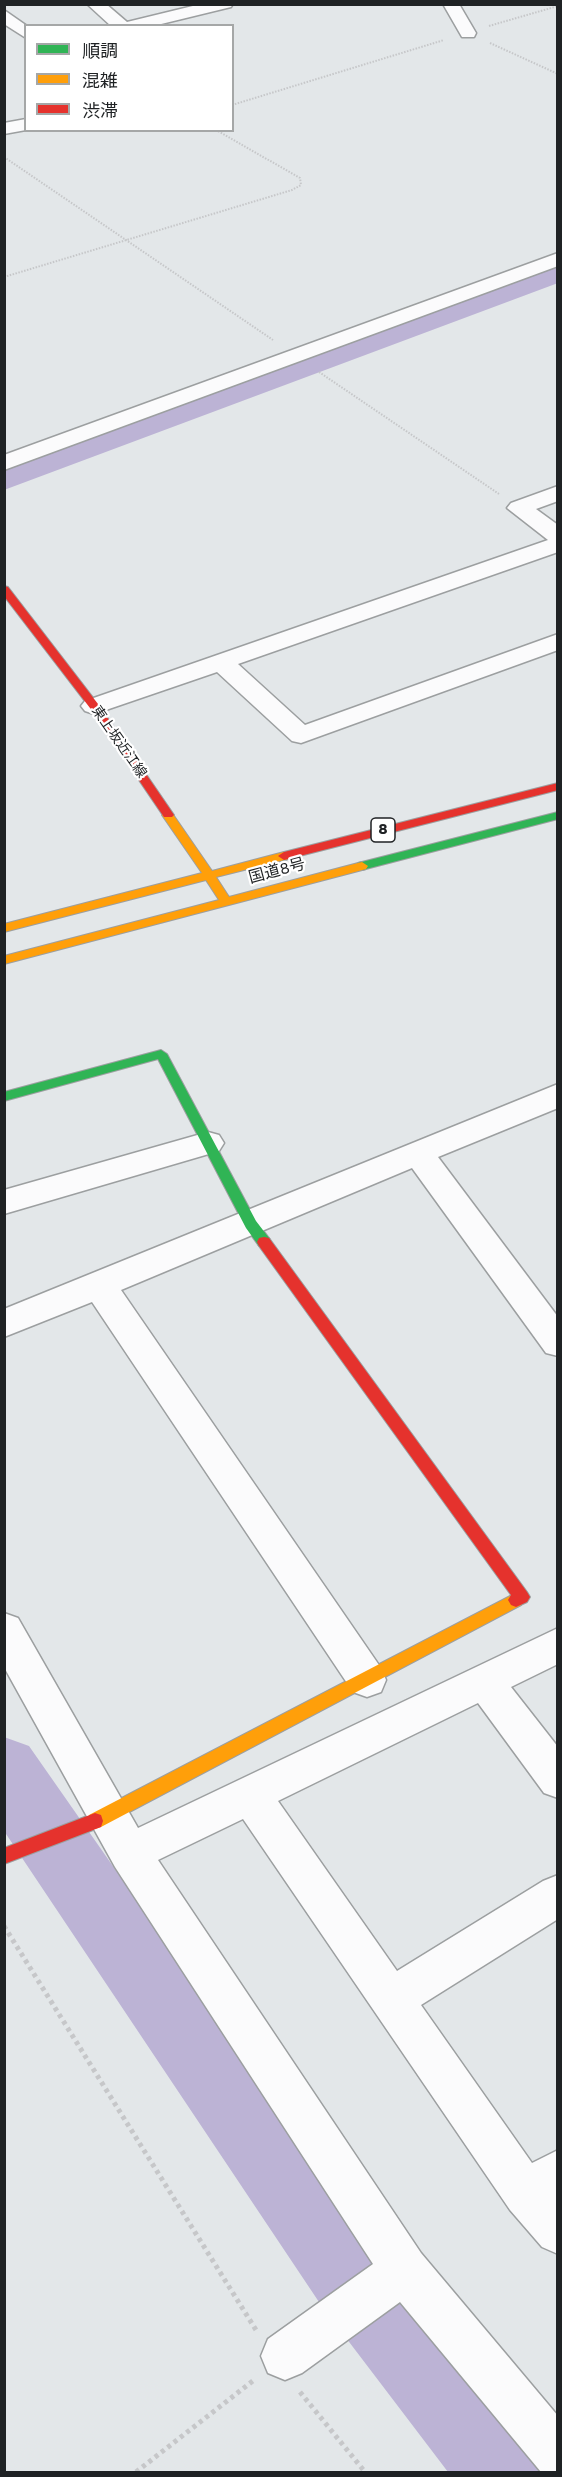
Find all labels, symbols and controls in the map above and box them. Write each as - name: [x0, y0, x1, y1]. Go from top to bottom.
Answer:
- legend: [24, 24, 234, 132]
- text: 順調: [82, 40, 118, 61]
- text: 混雑: [82, 70, 118, 91]
- text: 渋滞: [82, 100, 118, 121]
- street label: 東上坂近江線: [88, 703, 150, 781]
- road number: 8: [371, 818, 395, 842]
- street label: 国道8号: [247, 854, 307, 888]

